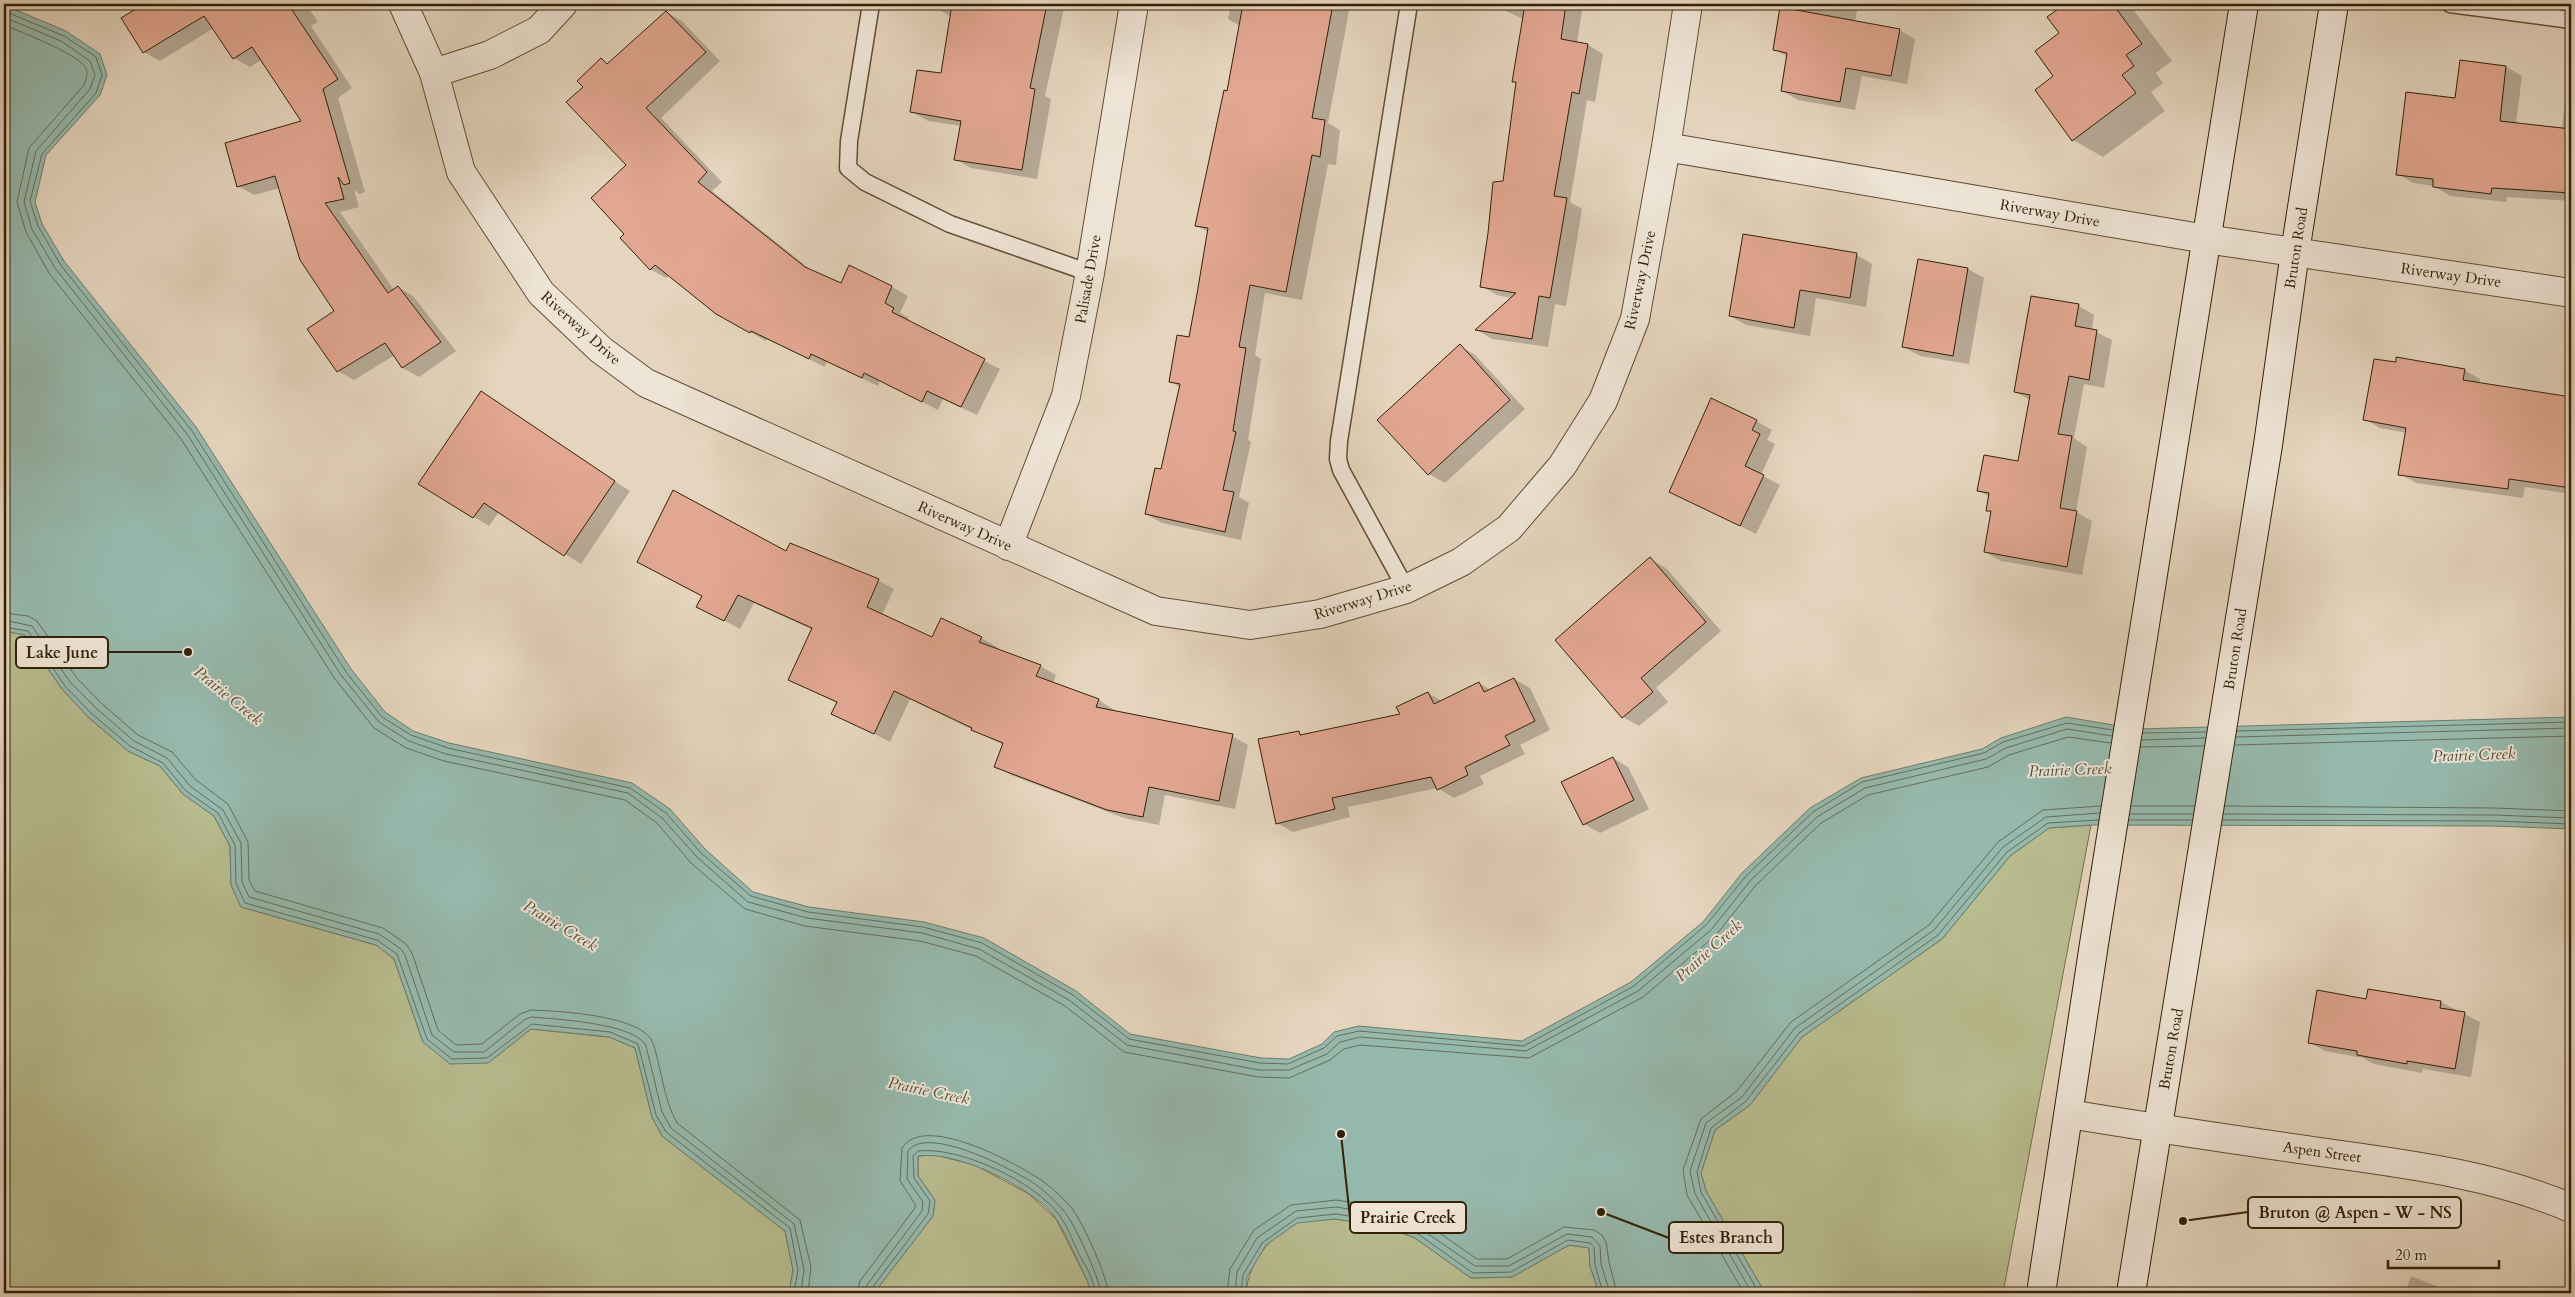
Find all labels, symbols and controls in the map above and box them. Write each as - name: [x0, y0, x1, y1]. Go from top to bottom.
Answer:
- street label: Riverway Drive: [1998, 194, 2102, 232]
- street label: Bruton Road: [2280, 206, 2312, 290]
- street label: Riverway Drive: [1620, 228, 1660, 332]
- street label: Palisade Drive: [1070, 233, 1106, 325]
- street label: Riverway Drive: [2399, 258, 2503, 292]
- street label: Riverway Drive: [537, 287, 625, 369]
- street label: Riverway Drive: [915, 496, 1015, 556]
- street label: Riverway Drive: [1312, 576, 1414, 624]
- street label: Bruton Road: [2219, 607, 2251, 691]
- callout: Lake June: [16, 637, 108, 668]
- text: Lake June: [26, 642, 98, 664]
- water label: Prairie Creek: [189, 661, 268, 730]
- water label: Prairie Creek: [2432, 743, 2516, 767]
- water label: Prairie Creek: [2028, 758, 2112, 782]
- water label: Prairie Creek: [519, 895, 602, 957]
- water label: Prairie Creek: [1670, 915, 1747, 987]
- street label: Bruton Road: [2154, 1007, 2188, 1091]
- water label: Prairie Creek: [886, 1072, 972, 1110]
- street label: Aspen Street: [2281, 1137, 2363, 1167]
- callout: Bruton @ Aspen - W - NS: [2248, 1197, 2461, 1228]
- callout: Prairie Creek: [1350, 1202, 1466, 1233]
- text: Bruton @ Aspen - W - NS: [2258, 1202, 2452, 1224]
- text: Prairie Creek: [1360, 1207, 1456, 1229]
- callout: Estes Branch: [1669, 1222, 1783, 1253]
- text: Estes Branch: [1679, 1227, 1773, 1249]
- scale bar: [2388, 1237, 2499, 1269]
- text: 20 m: [2395, 1245, 2427, 1265]

